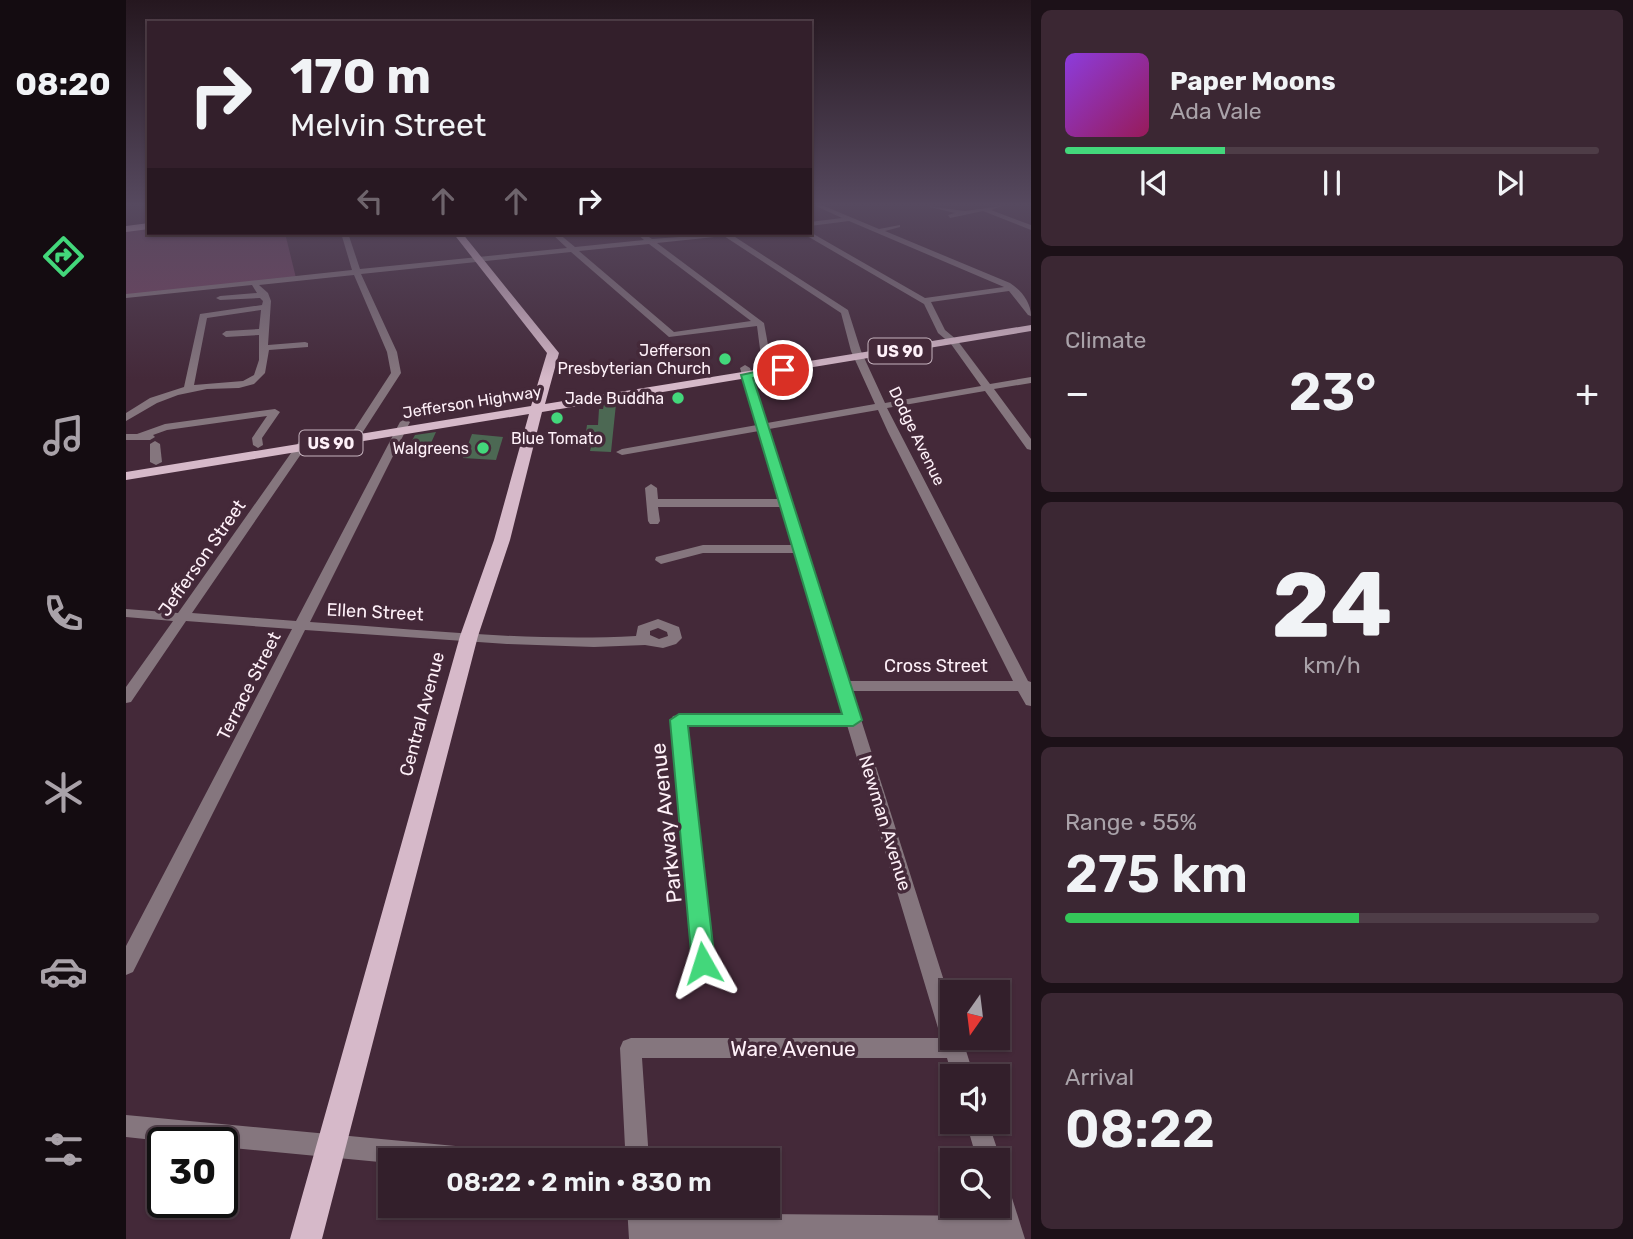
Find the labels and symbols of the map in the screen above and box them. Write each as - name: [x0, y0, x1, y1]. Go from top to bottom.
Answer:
- road number: US 90: [868, 338, 932, 364]
- pin: [753, 340, 813, 400]
- place label: Jefferson Presbyterian Church: [557, 341, 711, 378]
- marker: Jefferson Presbyterian Church: [717, 351, 733, 367]
- street label: Jefferson Highway: [401, 382, 543, 422]
- street label: Dodge Avenue: [885, 383, 949, 489]
- place label: Jade Buddha: [565, 389, 664, 408]
- marker: Jade Buddha: [670, 390, 686, 406]
- marker: Blue Tomato: [549, 410, 565, 426]
- place label: Blue Tomato: [511, 429, 603, 448]
- road number: US 90: [300, 430, 362, 456]
- place label: Walgreens: [393, 439, 469, 458]
- marker: Walgreens: [475, 440, 491, 456]
- street label: Jefferson Street: [154, 495, 250, 621]
- street label: Ellen Street: [326, 598, 424, 626]
- street label: Terrace Street: [212, 628, 286, 744]
- street label: Central Avenue: [395, 649, 449, 779]
- street label: Cross Street: [884, 655, 988, 677]
- street label: Parkway Avenue: [645, 742, 687, 904]
- street label: Newman Avenue: [854, 753, 916, 893]
- position arrow: [666, 926, 740, 1000]
- north arrow: [940, 980, 1010, 1050]
- street label: Ware Avenue: [730, 1036, 856, 1061]
- speed limit sign: 30: [147, 1127, 238, 1218]

